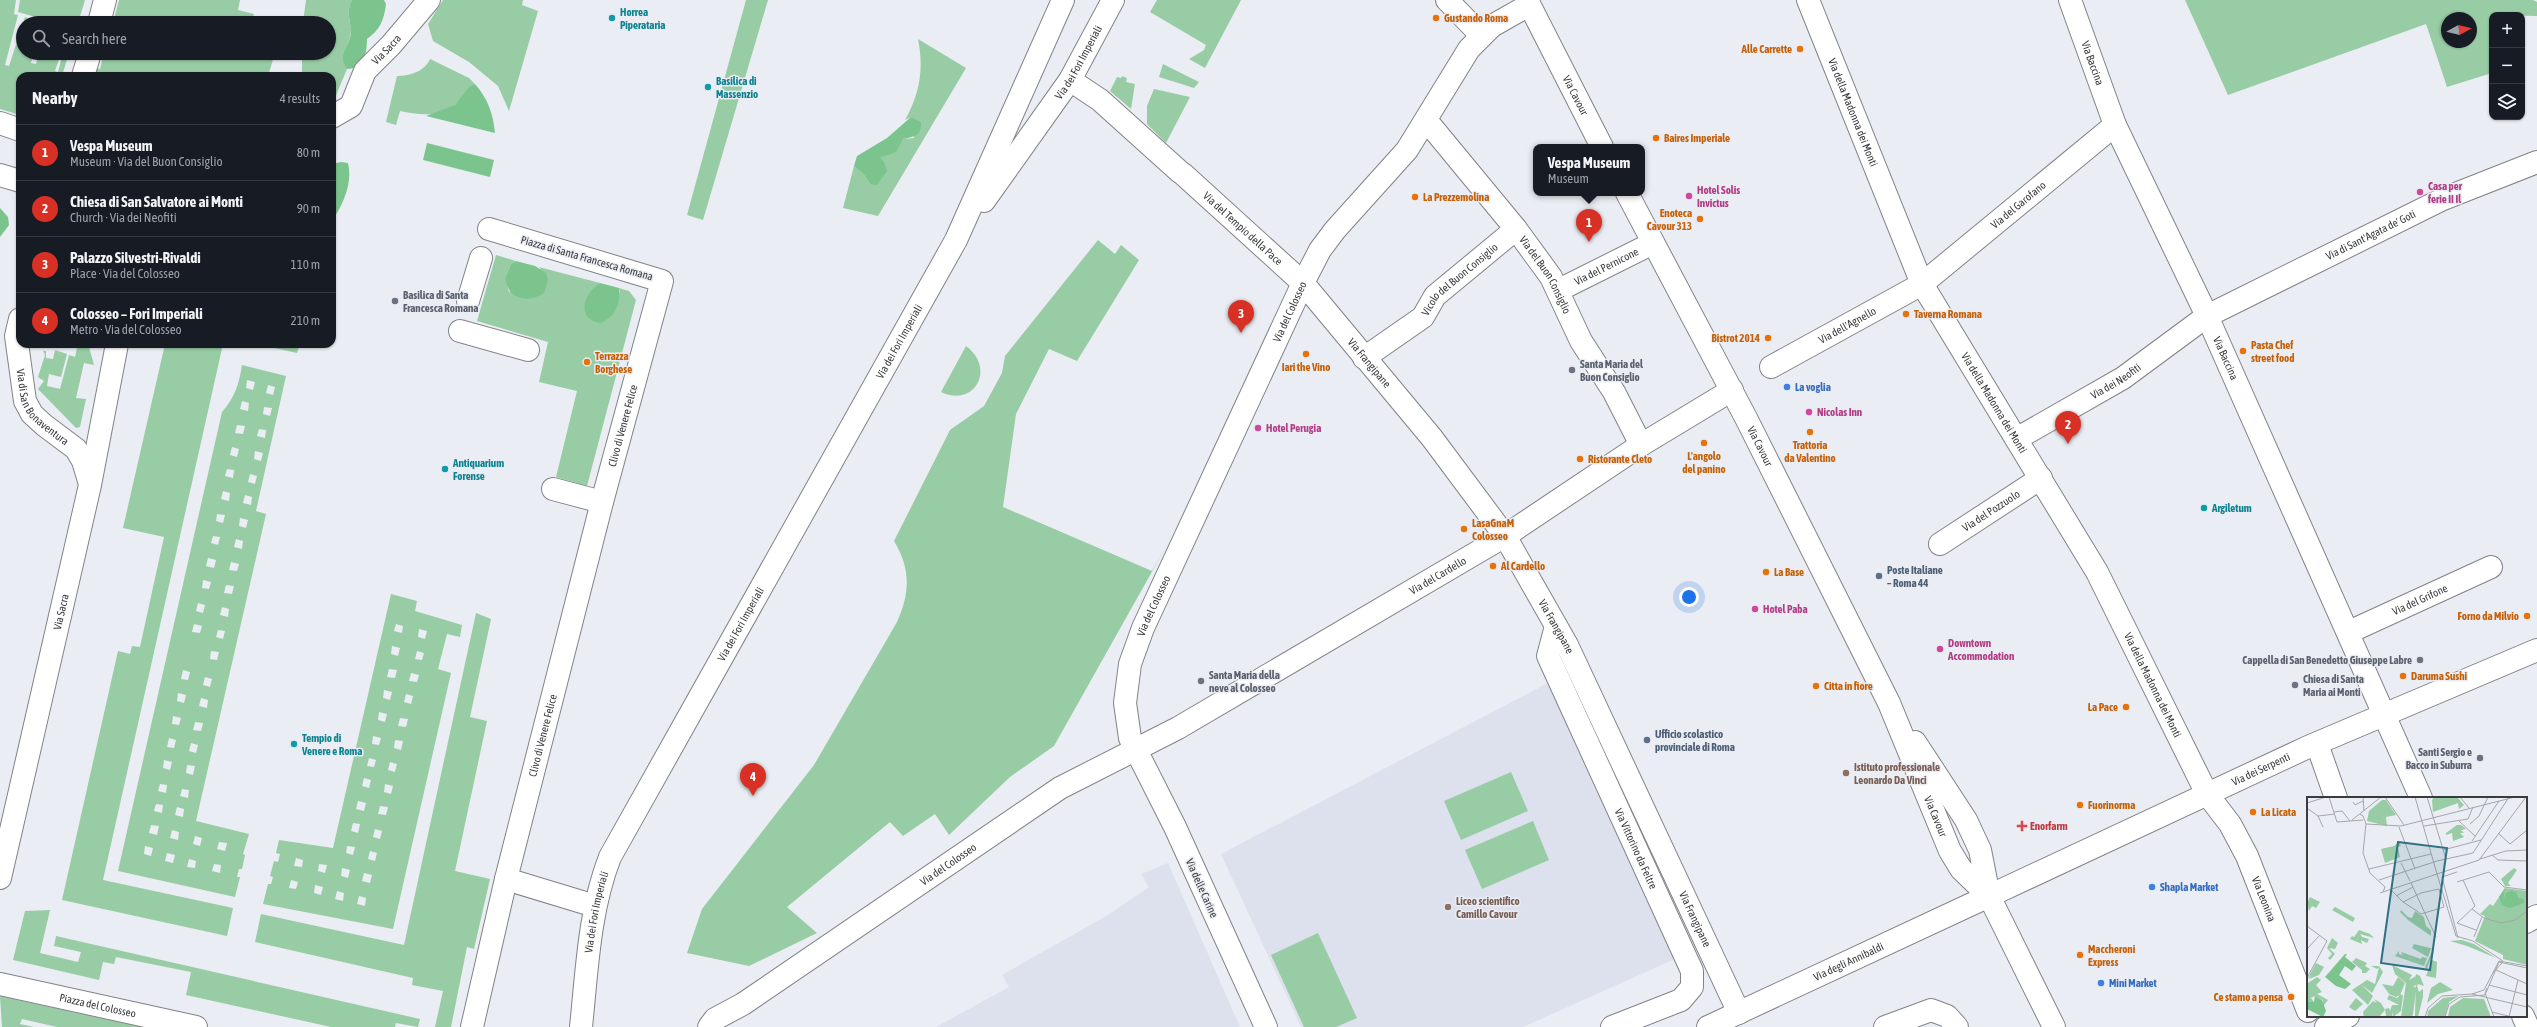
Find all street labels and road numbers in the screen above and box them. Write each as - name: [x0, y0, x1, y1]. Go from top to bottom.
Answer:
- street label: Via dei Fori Imperiali: [1052, 23, 1104, 101]
- street label: Via Sacra: [369, 32, 403, 67]
- street label: Via Baccina: [2079, 39, 2106, 87]
- street label: Via della Madonna dei Monti: [1826, 57, 1880, 168]
- street label: Via Cavour: [1561, 74, 1591, 118]
- street label: Via del Garofano: [1988, 179, 2048, 231]
- street label: Via del Tempio della Pace: [1201, 189, 1285, 267]
- street label: Via di Sant'Agata de' Goti: [2324, 208, 2418, 262]
- street label: Piazza di Santa Francesca Romana: [520, 233, 654, 283]
- street label: Via del Buon Consiglio: [1517, 234, 1573, 316]
- street label: Vicolo del Buon Consiglio: [1419, 241, 1500, 318]
- street label: Via del Pernicone: [1572, 245, 1640, 287]
- street label: Via del Colosseo: [1270, 280, 1309, 344]
- street label: Via dei Fori Imperiali: [874, 302, 925, 381]
- street label: Via dell'Agnello: [1816, 304, 1878, 346]
- street label: Via Baccina: [2211, 335, 2241, 382]
- street label: Via Frangipane: [1346, 336, 1393, 390]
- street label: Via della Madonna dei Monti: [1959, 350, 2029, 455]
- street label: Via dei Neofiti: [2089, 361, 2143, 401]
- street label: Via di San Bonaventura: [15, 368, 71, 447]
- street label: Clivo di Venere Felice: [606, 383, 640, 468]
- street label: Via Cavour: [1745, 424, 1775, 469]
- street label: Via del Pozzuolo: [1960, 488, 2022, 534]
- street label: Via del Cardello: [1407, 554, 1468, 597]
- street label: Via del Colosseo: [1135, 574, 1173, 638]
- street label: Via del Grifone: [2390, 582, 2449, 617]
- street label: Via dei Fori Imperiali: [715, 585, 766, 663]
- street label: Via Sacra: [51, 593, 71, 631]
- street label: Via Frangipane: [1536, 597, 1576, 655]
- street label: Via della Madonna dei Monti: [2122, 631, 2184, 739]
- street label: Clivo di Venere Felice: [526, 693, 559, 778]
- street label: Via dei Serpenti: [2230, 750, 2292, 788]
- street label: Via Cavour: [1922, 794, 1950, 839]
- street label: Via Vittorino da Feltre: [1613, 807, 1660, 891]
- street label: Via del Colosseo: [918, 841, 978, 888]
- street label: Via delle Carine: [1184, 857, 1220, 919]
- street label: Via dei Fori Imperiali: [582, 870, 610, 953]
- street label: Via Leonina: [2250, 875, 2278, 923]
- street label: Via Frangipane: [1677, 889, 1713, 949]
- street label: Via degli Annibaldi: [1812, 940, 1885, 983]
- street label: Piazza del Colosseo: [58, 991, 137, 1020]

